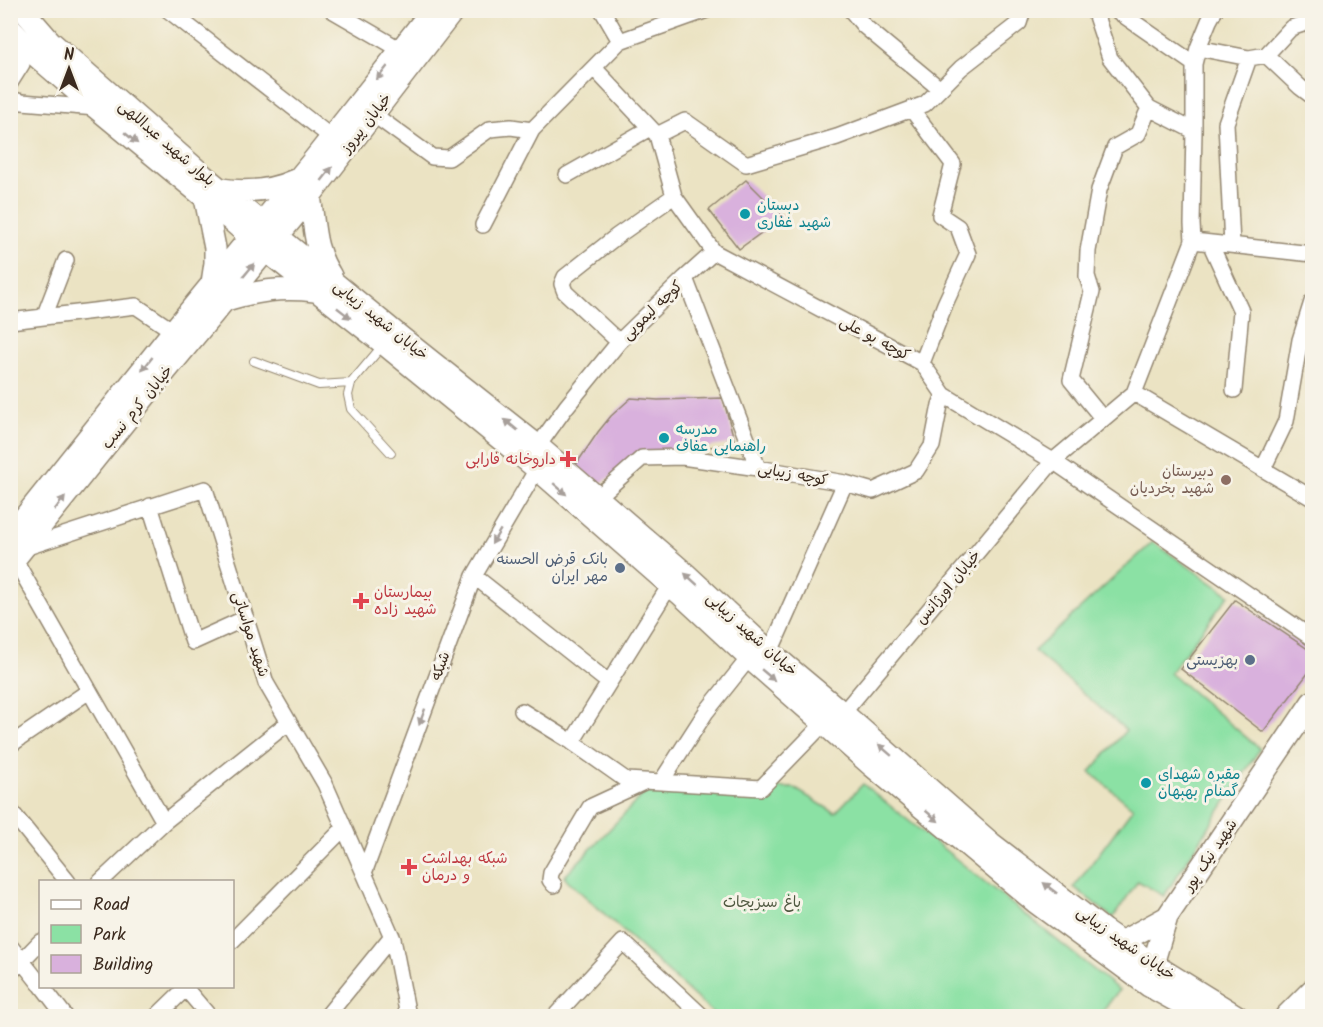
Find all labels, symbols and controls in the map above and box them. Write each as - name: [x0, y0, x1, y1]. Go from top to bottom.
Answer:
- north arrow: [39, 39, 99, 99]
- text: N: [64, 43, 74, 68]
- one-way arrow: [376, 65, 389, 81]
- street label: خیابان پیروز: [335, 88, 398, 160]
- street label: بلوار شهید عبداللهی: [113, 95, 220, 193]
- one-way arrow: [124, 131, 139, 143]
- one-way arrow: [320, 166, 333, 182]
- place label: دبستان شهید غفاری: [757, 194, 831, 235]
- marker: دبستان شهید غفاری: [738, 207, 752, 221]
- one-way arrow: [242, 263, 255, 278]
- street label: خیابان شهید زیبایی: [328, 275, 433, 367]
- street label: کوچه لیمویی: [617, 275, 689, 346]
- one-way arrow: [336, 306, 352, 319]
- street label: کوچه بو علی: [835, 310, 914, 368]
- one-way arrow: [140, 356, 153, 372]
- street label: خیابان کرم نسب: [96, 360, 179, 455]
- place label: مدرسه راهنمایی عفاف: [676, 418, 766, 459]
- one-way arrow: [504, 419, 519, 431]
- marker: مدرسه راهنمایی عفاف: [657, 431, 671, 445]
- place label: داروخانه فارابی: [465, 448, 556, 472]
- marker: داروخانه فارابی: [561, 452, 575, 466]
- street label: کوچه زیبایی: [756, 457, 830, 493]
- place label: دبیرستان شهید بخردیان: [1130, 460, 1214, 501]
- marker: دبیرستان شهید بخردیان: [1219, 473, 1233, 487]
- one-way arrow: [552, 483, 568, 496]
- one-way arrow: [53, 495, 66, 511]
- one-way arrow: [491, 529, 501, 546]
- street label: خیابان اورژانس: [910, 545, 987, 630]
- place label: بانک قرض الحسنه مهر ایران: [497, 548, 608, 589]
- marker: بانک قرض الحسنه مهر ایران: [613, 561, 627, 575]
- one-way arrow: [684, 573, 699, 586]
- place label: بیمارستان شهید زاده: [374, 581, 437, 622]
- street label: خیابان شهید زیبایی: [700, 587, 802, 682]
- street label: شهید مواساتی: [225, 588, 275, 680]
- marker: بیمارستان شهید زاده: [352, 592, 370, 610]
- street label: شبکه: [425, 648, 457, 684]
- place label: بهزیستی: [1186, 649, 1238, 673]
- marker: بهزیستی: [1243, 653, 1257, 667]
- one-way arrow: [760, 668, 775, 681]
- one-way arrow: [416, 708, 426, 726]
- one-way arrow: [878, 744, 893, 757]
- place label: مقبره شهدای گمنام بهبهان: [1158, 763, 1241, 804]
- marker: مقبره شهدای گمنام بهبهان: [1139, 776, 1153, 790]
- one-way arrow: [924, 809, 939, 822]
- street label: شهید نیک پور: [1177, 814, 1244, 898]
- place label: شبکه بهداشت و درمان: [422, 847, 508, 888]
- marker: شبکه بهداشت و درمان: [400, 858, 418, 876]
- legend: [39, 880, 234, 988]
- one-way arrow: [1043, 883, 1058, 895]
- text: Road: [93, 891, 130, 920]
- park label: باغ سبزیجات: [723, 891, 801, 915]
- street label: خیابان شهید زیبایی: [1071, 901, 1180, 987]
- text: Park: [93, 921, 126, 950]
- text: Building: [93, 951, 153, 980]

